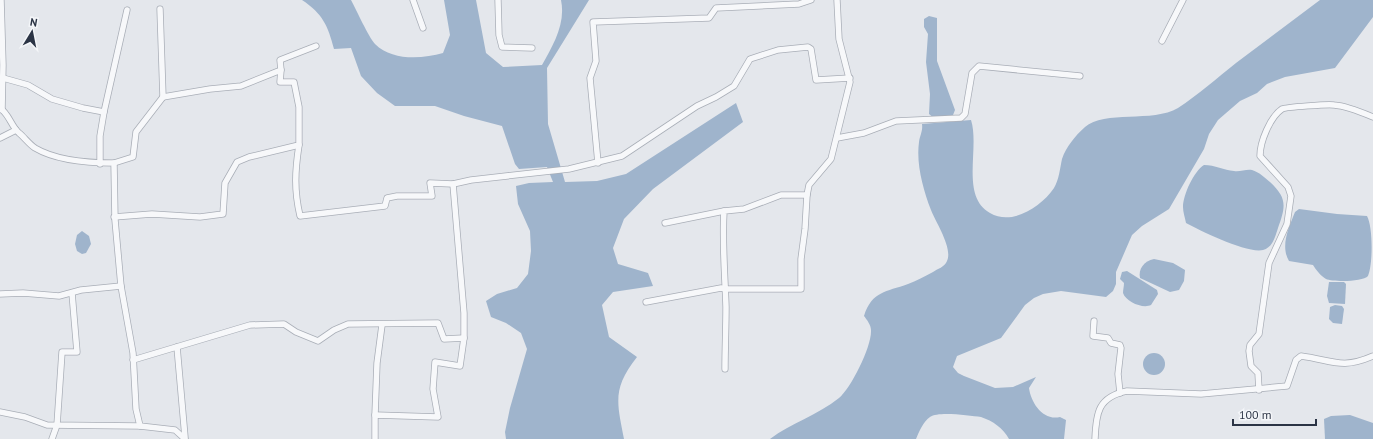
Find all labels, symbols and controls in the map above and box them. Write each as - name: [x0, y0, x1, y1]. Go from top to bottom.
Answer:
- north arrow: [12, 12, 52, 52]
- text: N: [29, 15, 39, 30]
- scale bar: [1233, 401, 1316, 427]
- text: 100 m: [1239, 407, 1272, 422]

